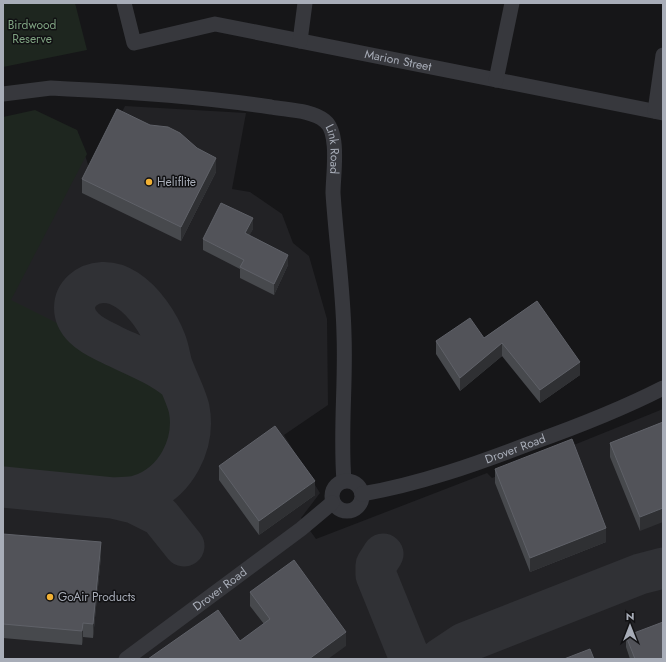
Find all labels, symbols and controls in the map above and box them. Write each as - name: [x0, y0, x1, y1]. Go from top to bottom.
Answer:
- park label: Birdwood Reserve: [8, 16, 56, 48]
- street label: Marion Street: [363, 45, 433, 76]
- street label: Link Road: [321, 121, 344, 174]
- place label: Heliflite: [157, 173, 196, 191]
- marker: Heliflite: [144, 177, 154, 187]
- street label: Drover Road: [482, 429, 548, 468]
- street label: Drover Road: [189, 563, 251, 615]
- place label: GoAir Products: [58, 588, 136, 606]
- marker: GoAir Products: [45, 592, 55, 602]
- north arrow: [610, 606, 650, 646]
- text: N: [626, 608, 634, 624]

